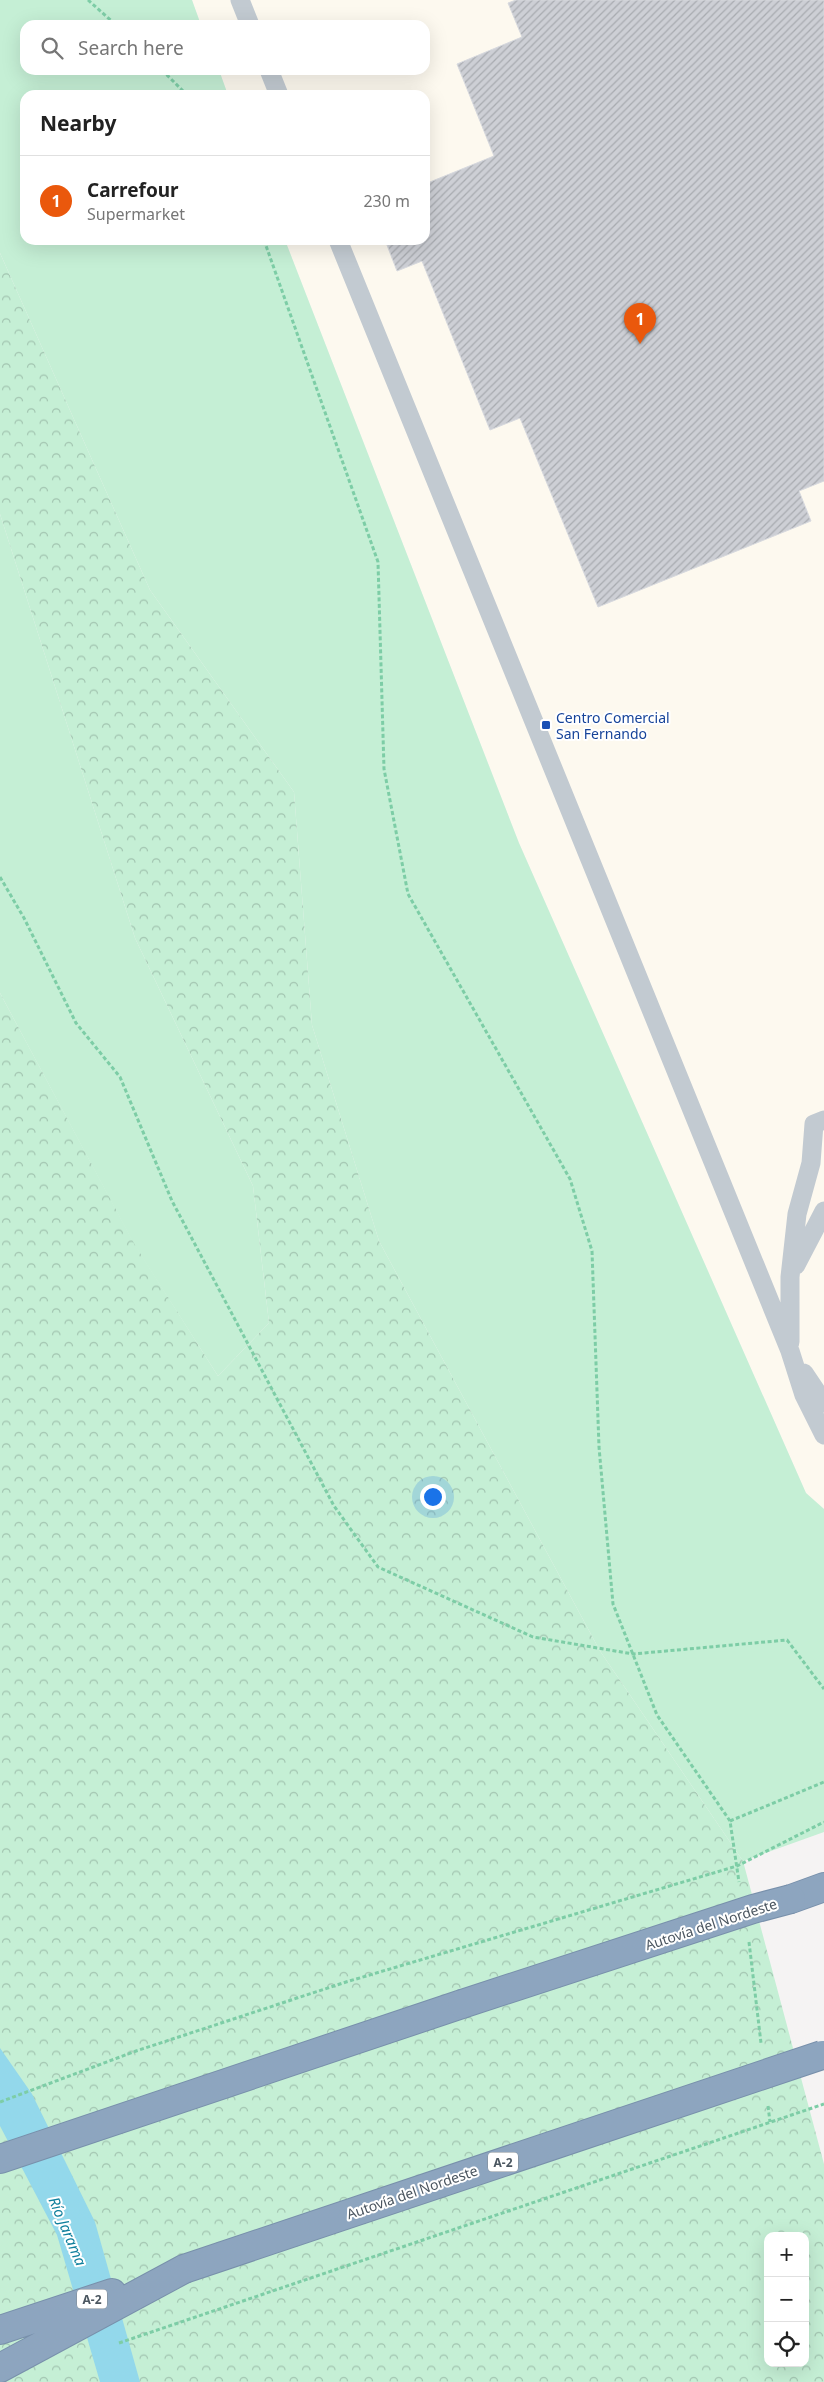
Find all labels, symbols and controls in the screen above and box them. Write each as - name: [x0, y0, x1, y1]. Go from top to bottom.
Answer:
- search box: [20, 20, 430, 75]
- icon: search: [38, 34, 66, 62]
- text: Search here: [78, 35, 184, 61]
- text: Nearby: [40, 109, 116, 137]
- text: Carrefour: [87, 177, 179, 203]
- text: 1: [51, 190, 61, 212]
- text: 230 m: [363, 190, 410, 212]
- text: Supermarket: [87, 203, 185, 225]
- pin: 1: [624, 303, 656, 344]
- place label: Centro Comercial San Fernando: [556, 708, 670, 743]
- marker: Centro Comercial San Fernando: [540, 719, 552, 731]
- your location: [420, 1484, 446, 1510]
- street label: Autovía del Nordeste: [643, 1894, 779, 1954]
- road number: A-2: [488, 2152, 518, 2172]
- street label: Autovía del Nordeste: [344, 2161, 480, 2223]
- water label: Río Jarama: [44, 2193, 92, 2269]
- map controls: [764, 2232, 809, 2367]
- button: +: [764, 2232, 809, 2277]
- button: −: [764, 2277, 809, 2322]
- road number: A-2: [77, 2290, 107, 2308]
- button: locate: [764, 2322, 809, 2367]

